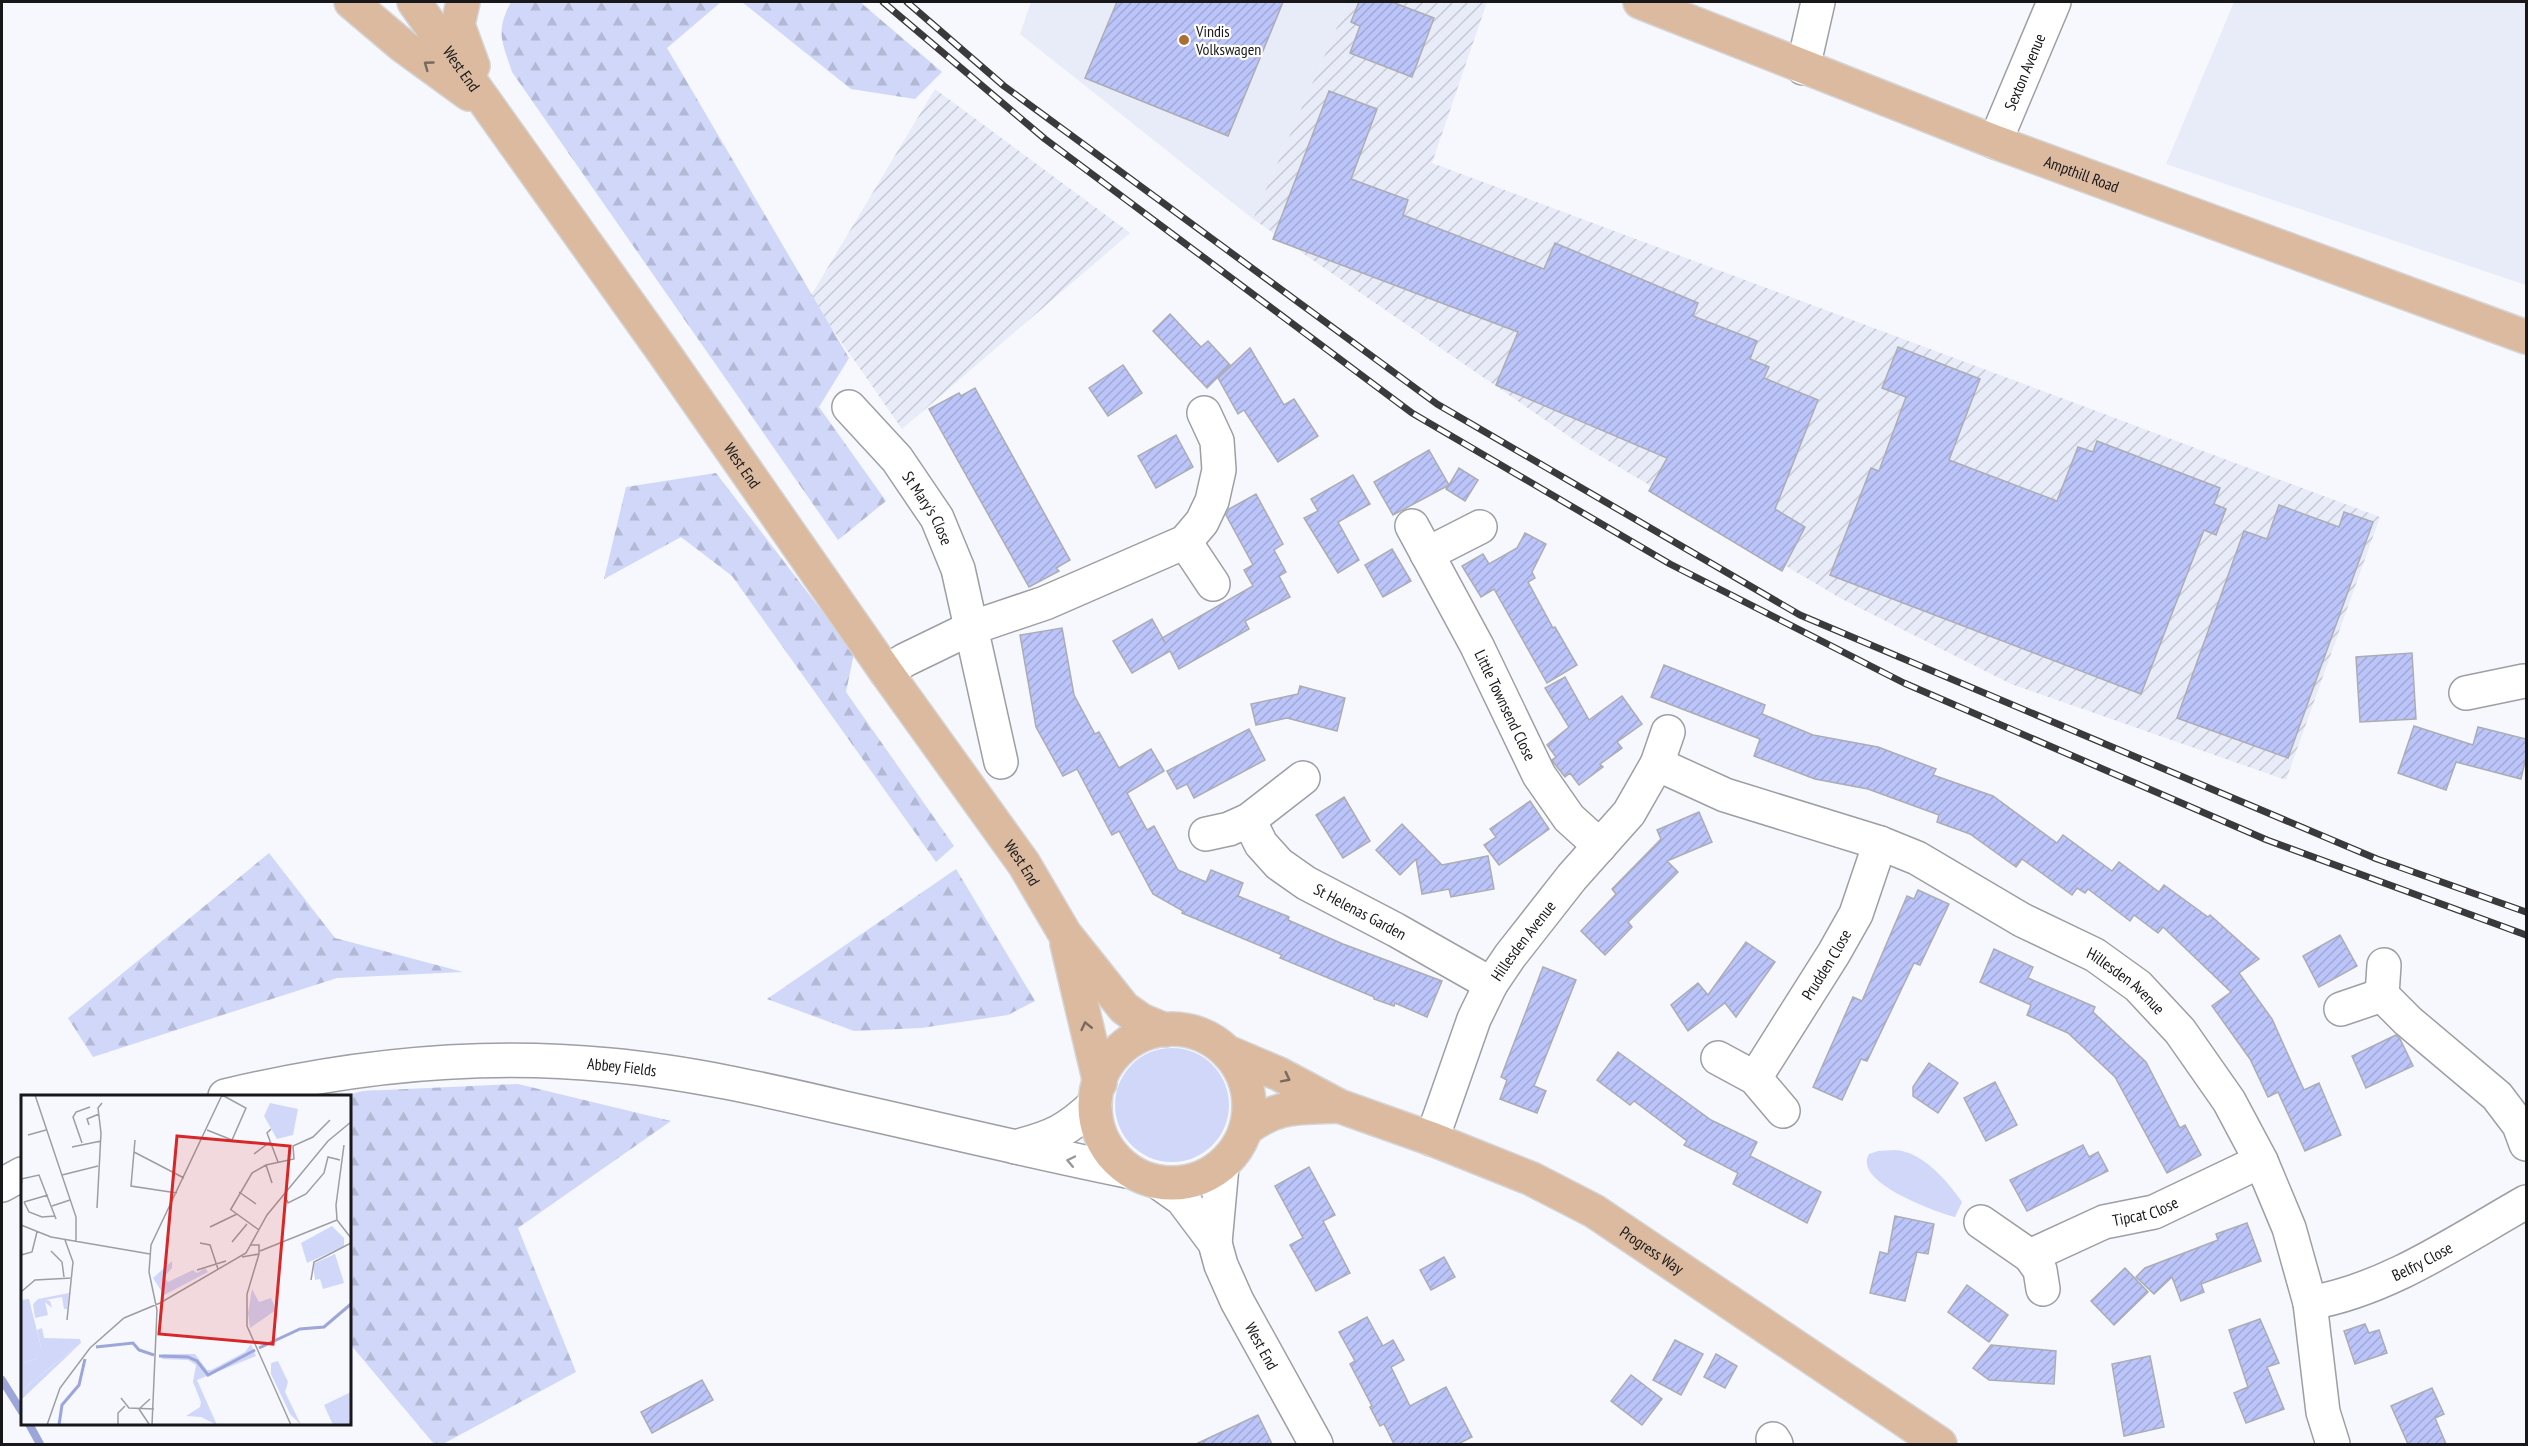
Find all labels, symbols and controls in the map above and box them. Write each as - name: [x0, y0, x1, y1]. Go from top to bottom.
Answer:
- place label: Vindis Volkswagen: [1195, 21, 1261, 59]
- street label: Sexton Avenue: [1999, 31, 2050, 113]
- marker: Vindis Volkswagen: [1177, 33, 1191, 47]
- street label: West End: [439, 42, 485, 95]
- one-way arrow: [424, 61, 435, 72]
- street label: Ampthill Road: [2042, 151, 2122, 197]
- street label: West End: [720, 439, 765, 492]
- street label: St Mary's Close: [898, 467, 957, 548]
- street label: Little Townsend Close: [1470, 646, 1540, 764]
- street label: West End: [1000, 836, 1044, 889]
- street label: St Helenas Garden: [1311, 879, 1410, 944]
- street label: Hillesden Avenue: [1486, 896, 1560, 985]
- street label: Prudden Close: [1797, 926, 1855, 1003]
- street label: Hillesden Avenue: [2084, 943, 2169, 1018]
- one-way arrow: [1080, 1021, 1093, 1031]
- street label: Abbey Fields: [586, 1053, 658, 1080]
- one-way arrow: [1279, 1071, 1290, 1082]
- inset map: [21, 1095, 351, 1425]
- one-way arrow: [1066, 1155, 1076, 1168]
- street label: Tipcat Close: [2111, 1192, 2181, 1230]
- street label: Progress Way: [1616, 1221, 1688, 1279]
- street label: Belfry Close: [2389, 1237, 2456, 1285]
- street label: West End: [1241, 1319, 1283, 1373]

